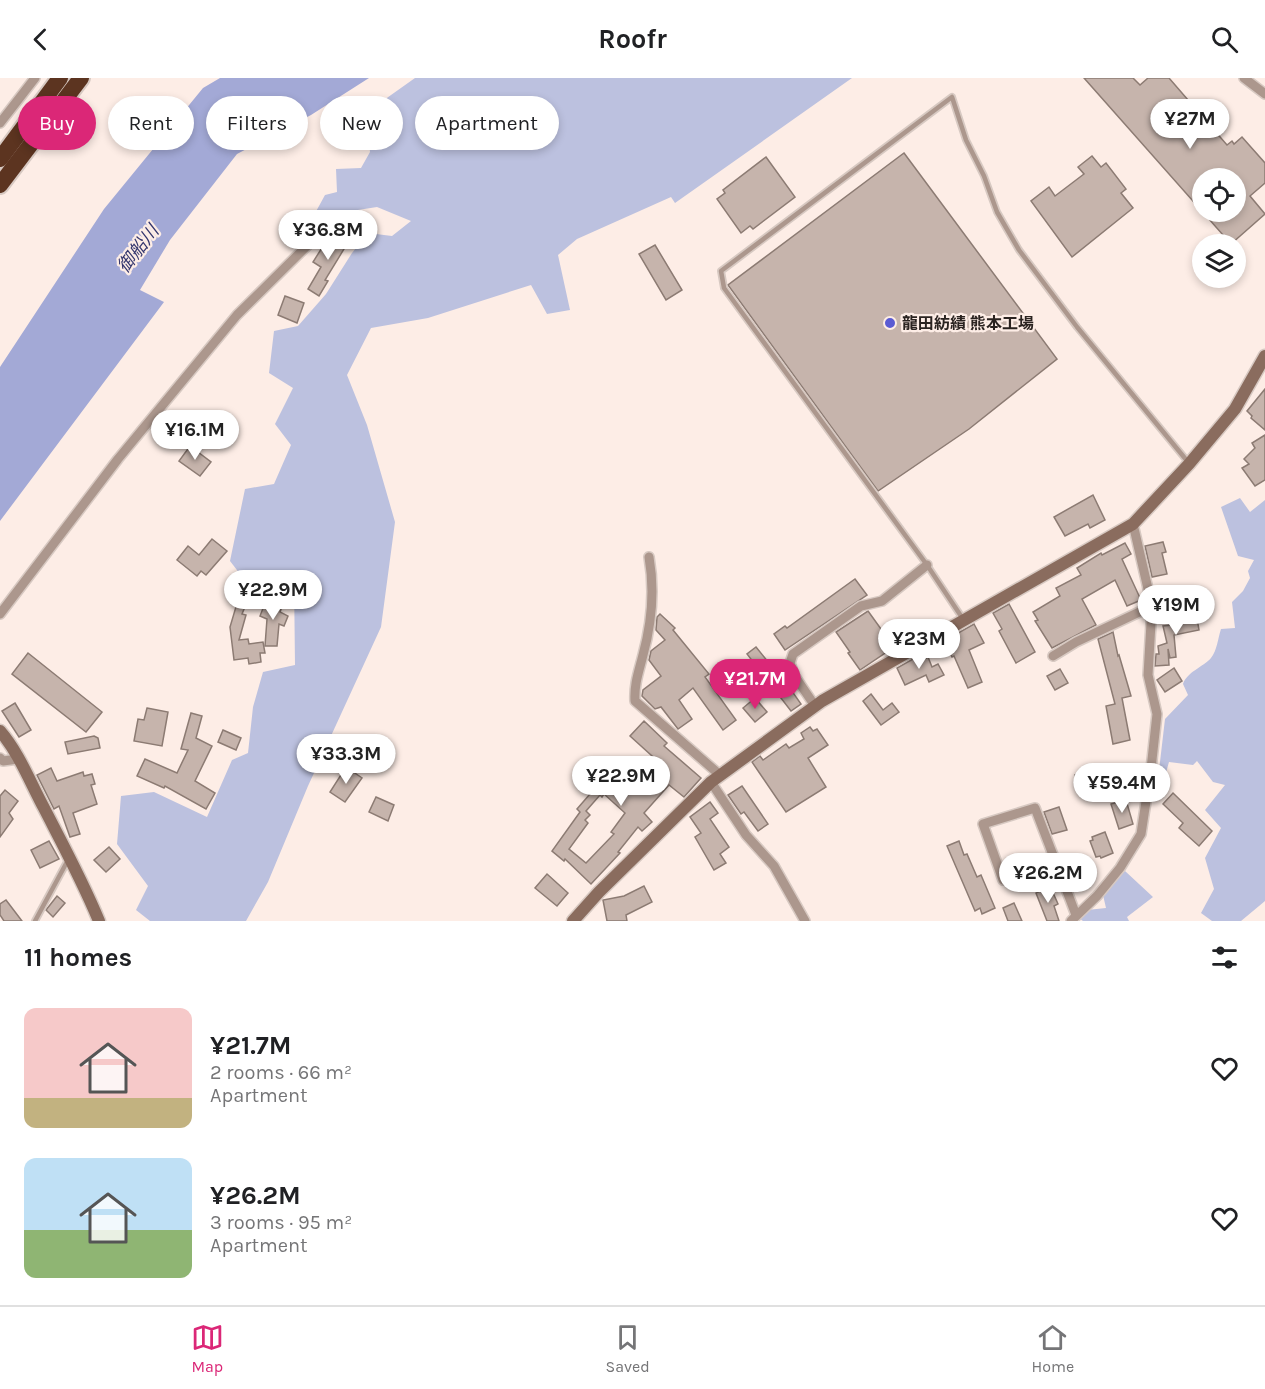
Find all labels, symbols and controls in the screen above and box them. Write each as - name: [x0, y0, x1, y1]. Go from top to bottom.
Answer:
- icon: back: [24, 23, 57, 56]
- text: Roofr: [598, 23, 667, 55]
- icon: search: [1208, 23, 1241, 56]
- chip: Buy: [18, 96, 96, 150]
- chip: Rent: [108, 96, 194, 150]
- chip: Filters: [206, 96, 308, 150]
- chip: New: [320, 96, 403, 150]
- chip: Apartment: [415, 96, 559, 150]
- pin: ¥27M: [1154, 99, 1226, 150]
- text: ¥27M: [1164, 107, 1216, 130]
- map controls: [1192, 168, 1246, 288]
- button: locate: [1192, 168, 1246, 222]
- pin: ¥36.8M: [279, 210, 377, 261]
- text: ¥36.8M: [292, 218, 364, 241]
- water label: 御船川: [113, 219, 165, 277]
- button: layers: [1192, 234, 1246, 288]
- place label: 龍田紡績 熊本工場: [902, 314, 1034, 333]
- marker: 龍田紡績 熊本工場: [883, 316, 897, 330]
- pin: ¥16.1M: [146, 410, 244, 461]
- text: ¥16.1M: [165, 418, 225, 441]
- pin: ¥22.9M: [224, 570, 322, 621]
- text: ¥22.9M: [238, 578, 308, 601]
- pin: ¥19M: [1140, 585, 1212, 636]
- text: ¥19M: [1152, 593, 1200, 616]
- pin: ¥23M: [883, 619, 955, 670]
- text: ¥23M: [892, 627, 946, 650]
- pin: ¥21.7M: [706, 659, 804, 710]
- text: ¥21.7M: [724, 667, 786, 690]
- pin: ¥33.3M: [297, 734, 395, 785]
- text: ¥33.3M: [311, 742, 381, 765]
- pin: ¥22.9M: [572, 756, 670, 807]
- pin: ¥59.4M: [1073, 763, 1171, 814]
- text: ¥22.9M: [586, 764, 656, 787]
- text: ¥59.4M: [1087, 771, 1157, 794]
- pin: ¥26.2M: [999, 853, 1097, 904]
- text: ¥26.2M: [1013, 861, 1083, 884]
- icon: filters: [1208, 941, 1241, 974]
- text: 11 homes: [24, 942, 132, 973]
- text: ¥21.7M: [210, 1030, 292, 1061]
- icon: home: [72, 1032, 144, 1104]
- icon: heart: [1208, 1052, 1241, 1085]
- text: 2 rooms · 66 m²: [210, 1061, 352, 1084]
- text: Apartment: [210, 1084, 308, 1107]
- text: ¥26.2M: [210, 1180, 301, 1211]
- icon: home: [72, 1182, 144, 1254]
- icon: heart: [1208, 1202, 1241, 1235]
- text: 3 rooms · 95 m²: [210, 1211, 352, 1234]
- text: Apartment: [210, 1234, 308, 1257]
- tab: Map: [191, 1321, 224, 1376]
- tab: Saved: [606, 1321, 650, 1376]
- tab: Home: [1032, 1321, 1074, 1376]

